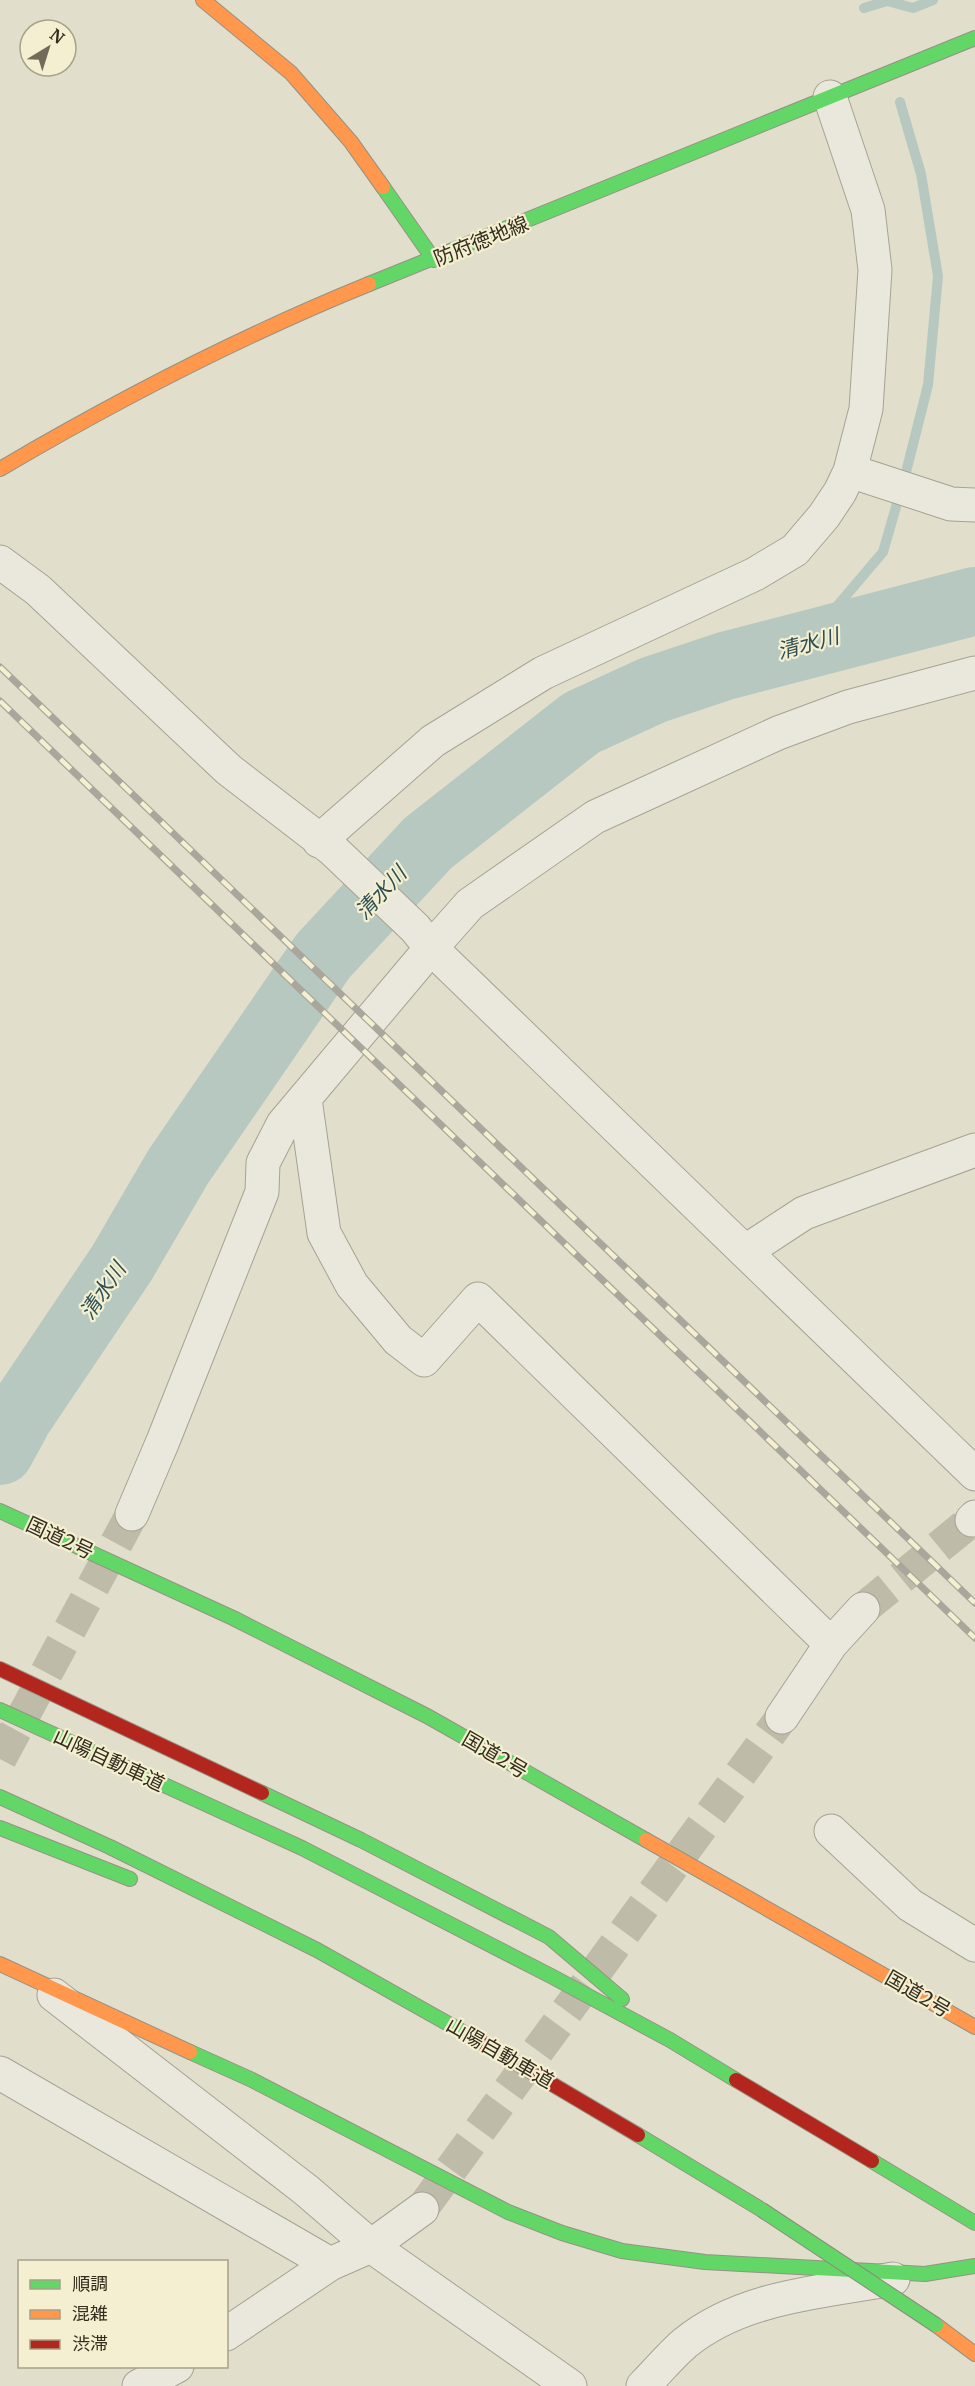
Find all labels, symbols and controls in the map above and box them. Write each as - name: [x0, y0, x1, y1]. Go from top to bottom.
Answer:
- north arrow: [18, 18, 78, 78]
- text: N: [46, 24, 69, 48]
- street label: 防府徳地線: [430, 210, 532, 271]
- water label: 清水川: [774, 622, 844, 665]
- water label: 清水川: [349, 859, 413, 925]
- water label: 清水川: [74, 1255, 133, 1324]
- street label: 国道2号: [22, 1511, 98, 1564]
- street label: 山陽自動車道: [50, 1723, 169, 1796]
- street label: 国道2号: [458, 1726, 533, 1783]
- street label: 国道2号: [881, 1965, 956, 2022]
- street label: 山陽自動車道: [442, 2012, 558, 2093]
- legend: [18, 2260, 228, 2368]
- text: 順調: [72, 2272, 108, 2295]
- text: 混雑: [72, 2302, 108, 2325]
- text: 渋滞: [72, 2332, 108, 2355]

